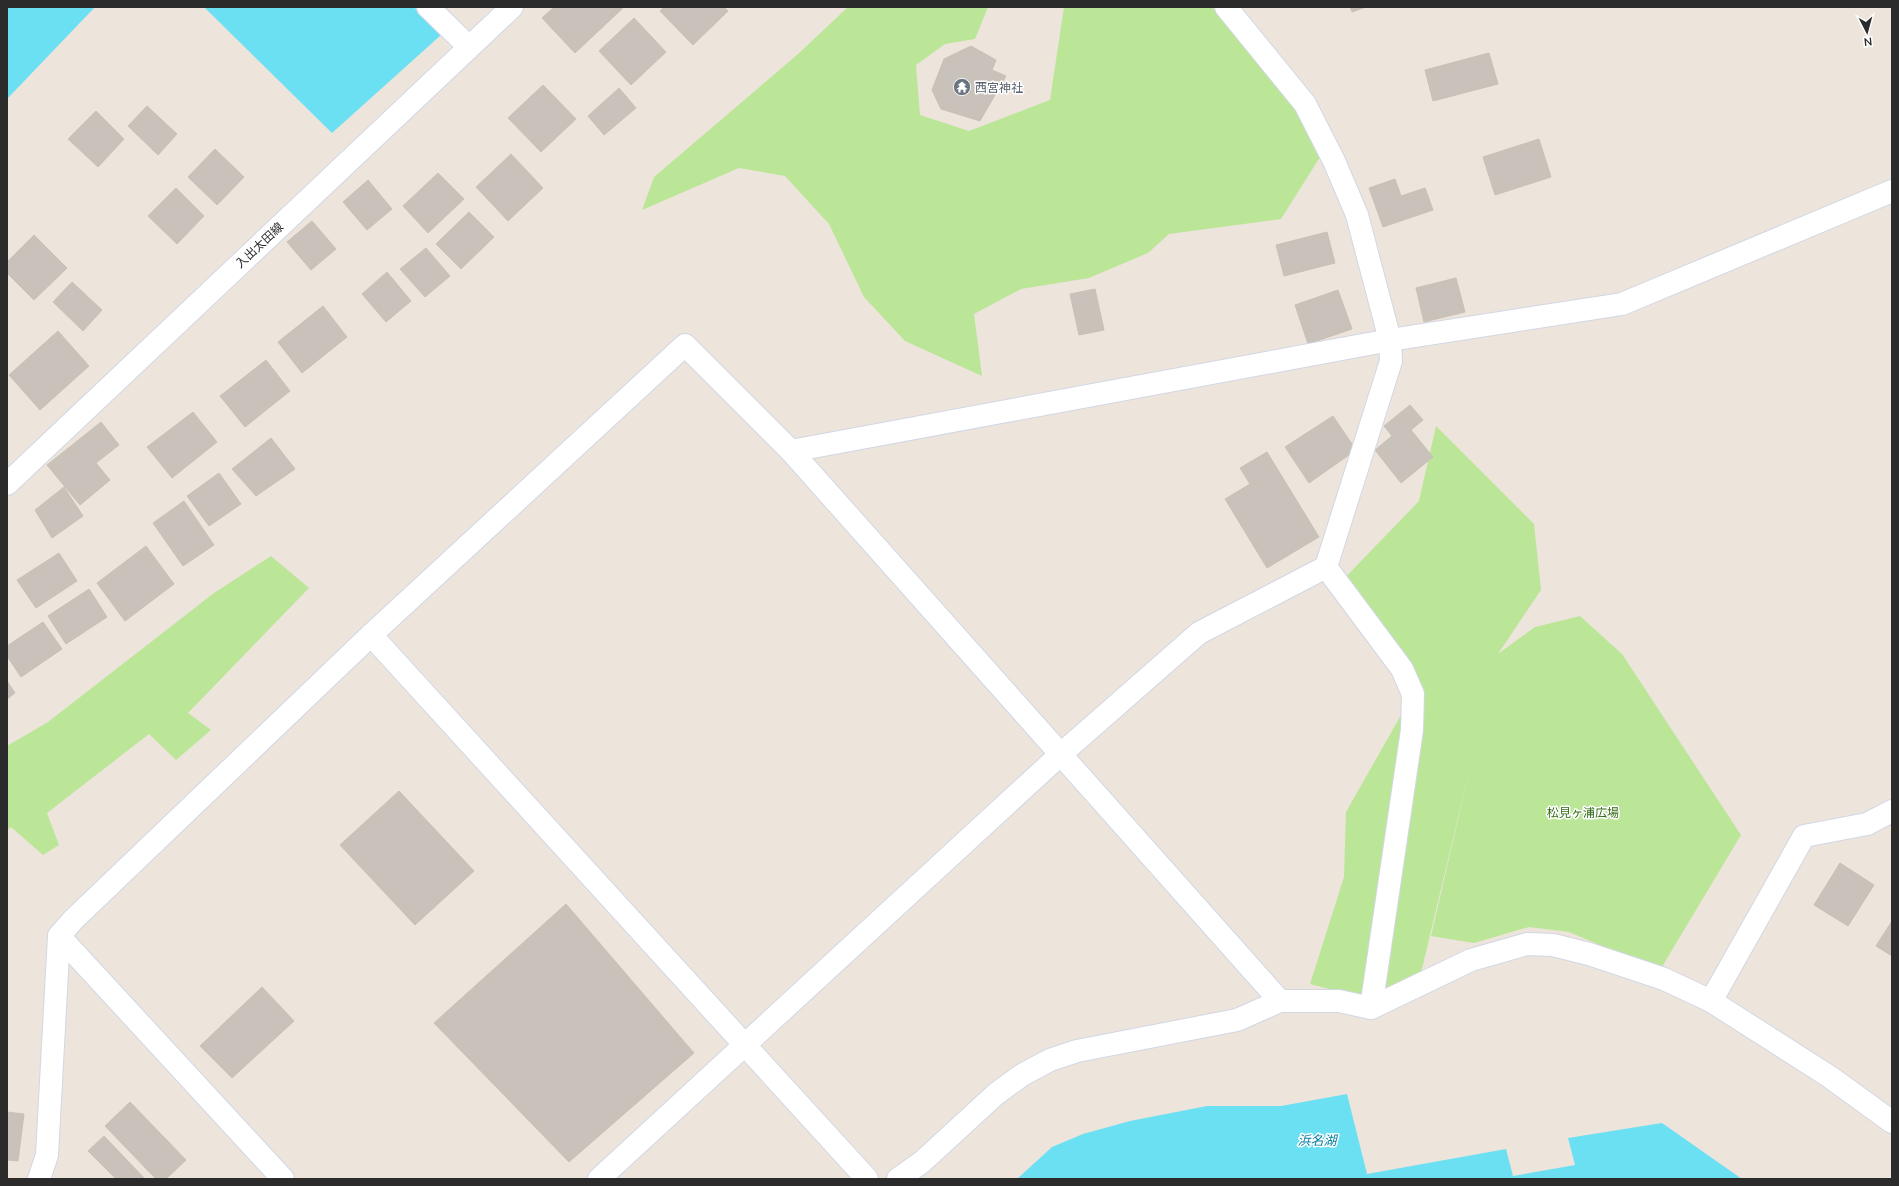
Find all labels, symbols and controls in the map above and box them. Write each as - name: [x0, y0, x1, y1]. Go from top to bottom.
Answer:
- north arrow: [1847, 12, 1887, 52]
- text: N: [1863, 35, 1873, 49]
- temple icon: 西宮神社: [952, 77, 972, 97]
- place label: 西宮神社: [975, 80, 1023, 95]
- street label: 入出太田線: [232, 219, 286, 271]
- park label: 松見ヶ浦広場: [1547, 805, 1619, 820]
- water label: 浜名湖: [1297, 1132, 1338, 1148]

